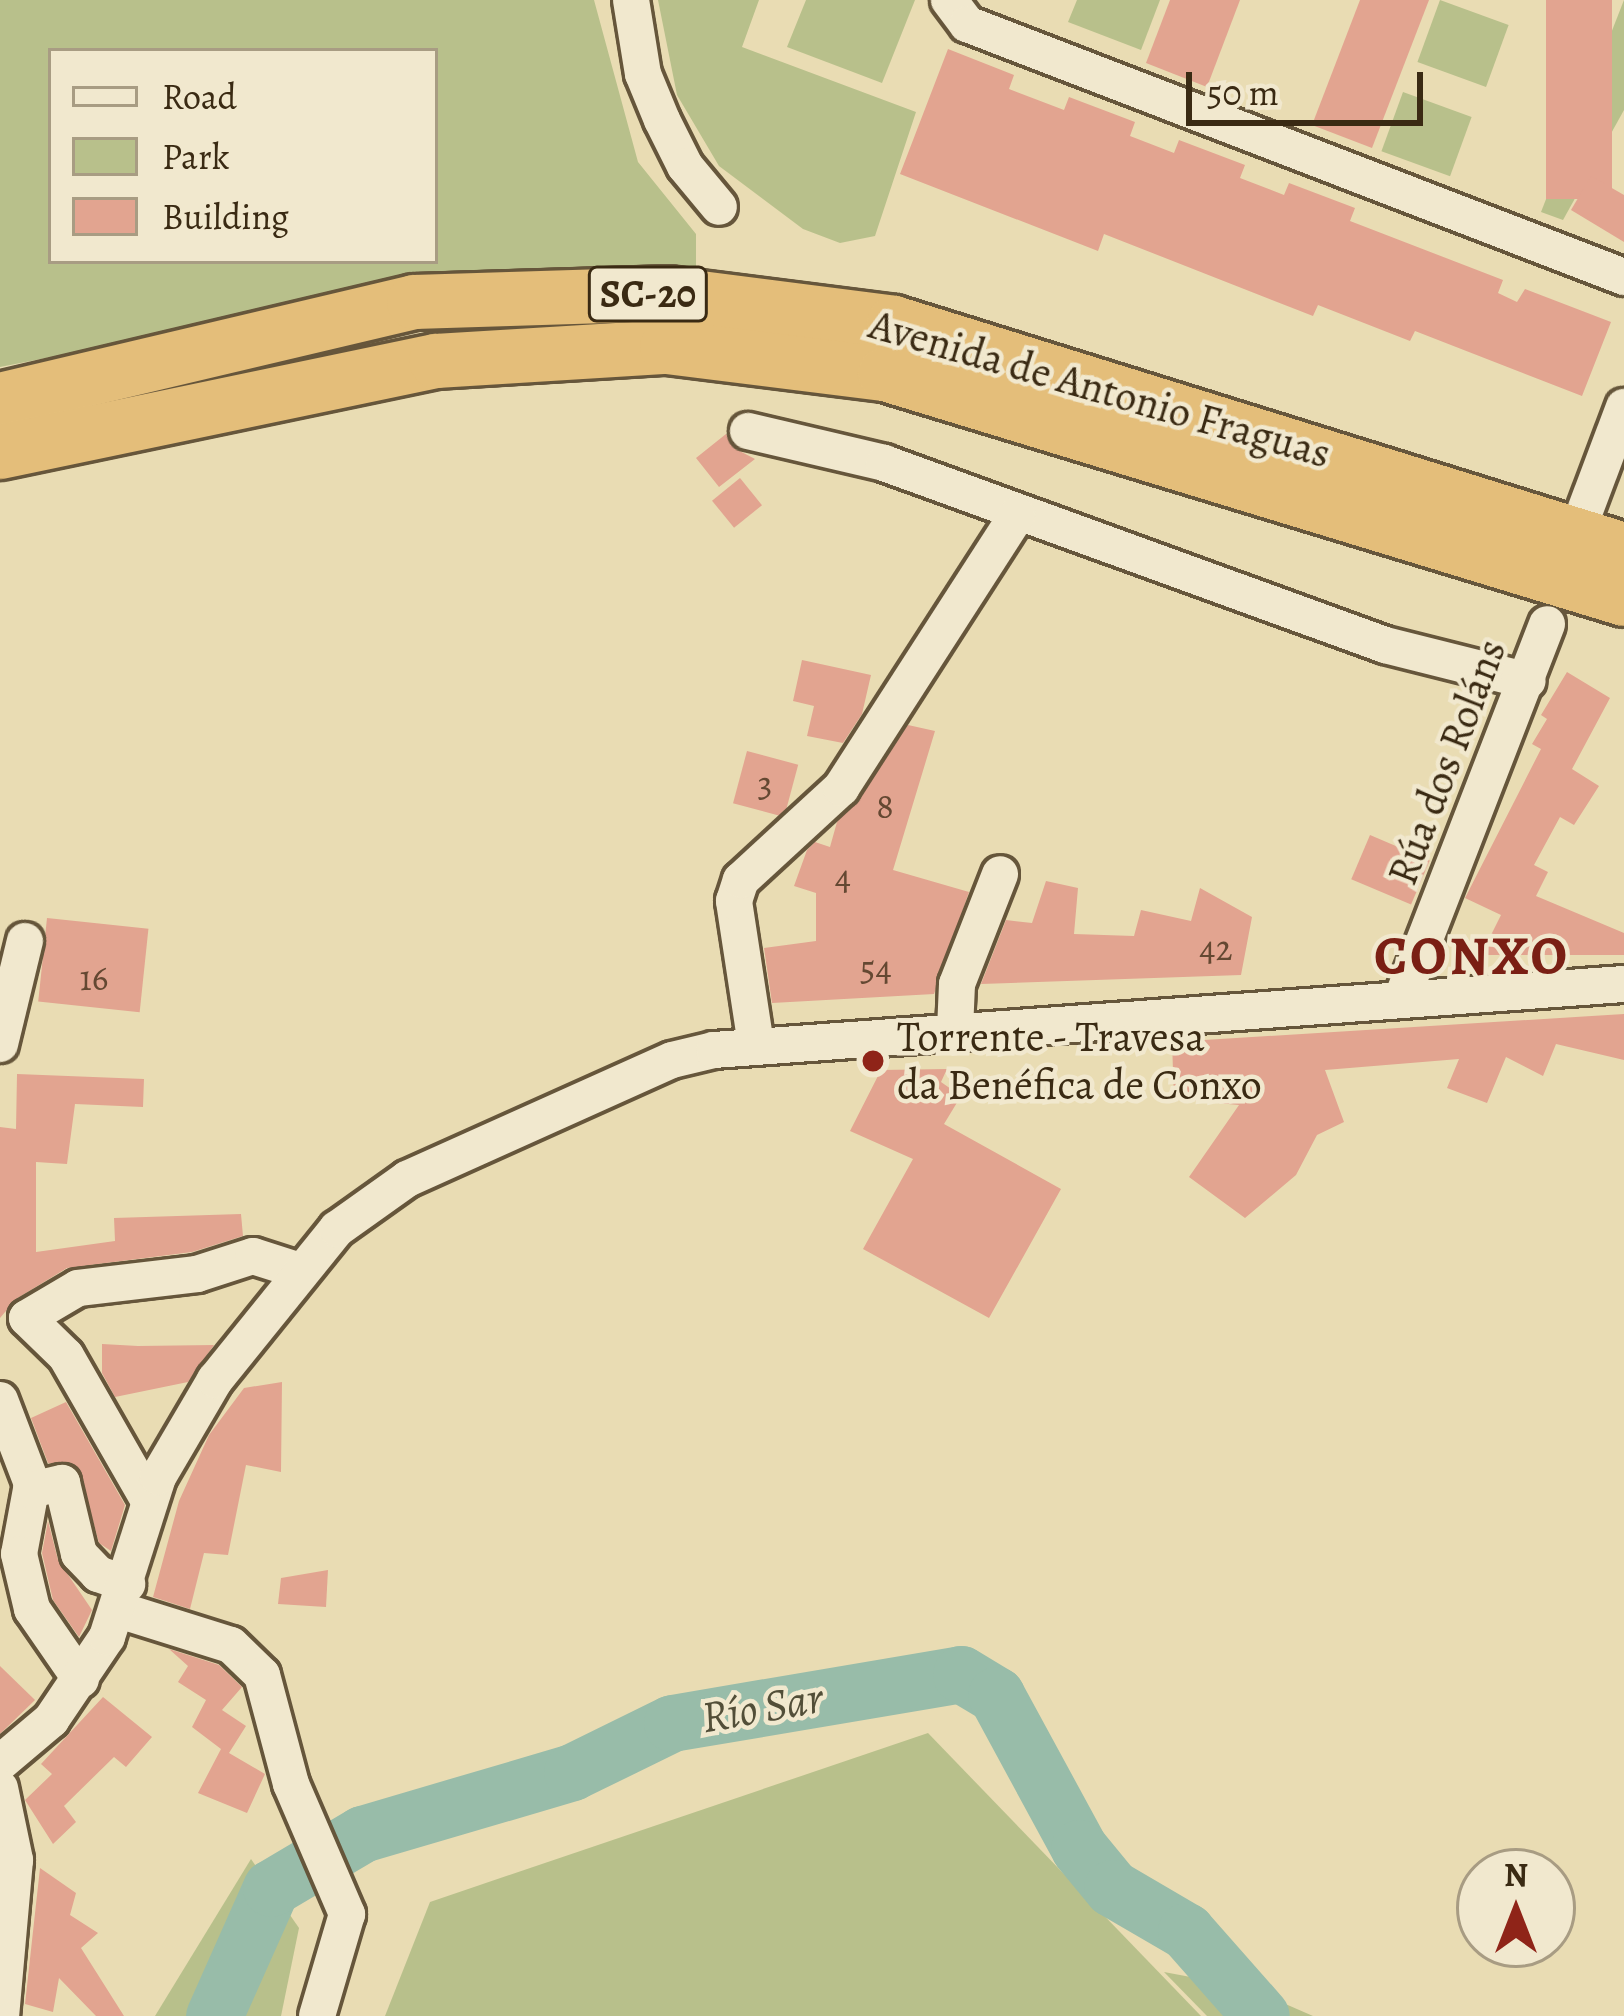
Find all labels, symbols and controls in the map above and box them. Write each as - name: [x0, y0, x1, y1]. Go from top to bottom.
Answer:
- legend: [48, 48, 438, 264]
- scale bar: [1192, 48, 1429, 122]
- text: 50 m: [1207, 68, 1279, 117]
- text: Road: [162, 72, 237, 121]
- text: Park: [162, 132, 230, 181]
- text: Building: [162, 192, 289, 241]
- road number: SC-20: [585, 261, 711, 327]
- street label: Avenida de Antonio Fraguas: [864, 299, 1336, 479]
- street label: Rúa dos Roláns: [1377, 632, 1517, 892]
- house number: 3: [758, 762, 772, 806]
- house number: 8: [876, 784, 894, 828]
- house number: 4: [835, 855, 851, 899]
- district label: CONXO: [1374, 924, 1570, 988]
- house number: 42: [1199, 926, 1233, 970]
- house number: 54: [860, 946, 892, 990]
- house number: 16: [80, 956, 108, 1000]
- place label: Torrente - Travesa da Benéfica de Conxo: [897, 1012, 1262, 1110]
- marker: Torrente - Travesa da Benéfica de Conxo: [860, 1048, 886, 1074]
- water label: Río Sar: [697, 1671, 827, 1745]
- north arrow: [1456, 1848, 1576, 1968]
- text: N: [1504, 1852, 1528, 1897]

